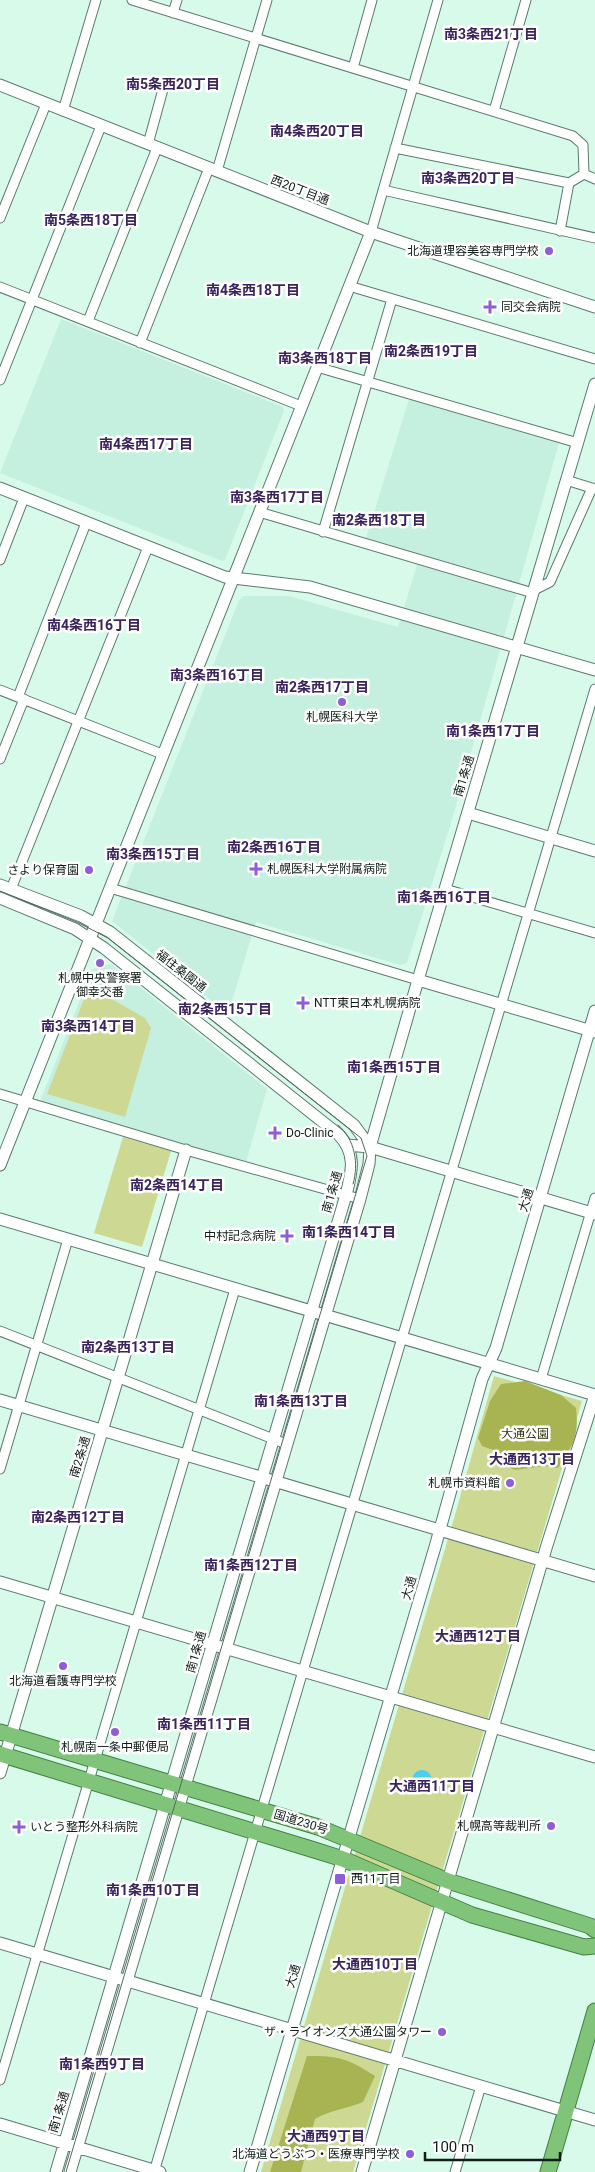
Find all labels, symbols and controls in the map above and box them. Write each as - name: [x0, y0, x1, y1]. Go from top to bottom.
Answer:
- district label: 南3条西21丁目: [444, 26, 538, 42]
- district label: 南5条西20丁目: [126, 76, 220, 92]
- district label: 南4条西20丁目: [270, 123, 364, 139]
- district label: 南3条西20丁目: [421, 170, 515, 186]
- street label: 西20丁目通: [269, 172, 331, 208]
- district label: 南5条西18丁目: [44, 212, 138, 228]
- place label: 北海道理容美容専門学校: [407, 244, 539, 258]
- marker: 北海道理容美容専門学校: [543, 245, 555, 257]
- district label: 南4条西18丁目: [206, 282, 300, 298]
- marker: 同交会病院: [483, 300, 497, 314]
- place label: 同交会病院: [501, 300, 561, 314]
- district label: 南2条西19丁目: [384, 343, 478, 359]
- district label: 南3条西18丁目: [278, 350, 372, 366]
- district label: 南4条西17丁目: [99, 436, 193, 452]
- district label: 南3条西17丁目: [230, 489, 324, 505]
- district label: 南2条西18丁目: [332, 512, 426, 528]
- district label: 南4条西16丁目: [47, 617, 141, 633]
- district label: 南3条西16丁目: [170, 667, 264, 683]
- district label: 南2条西17丁目: [275, 679, 369, 695]
- marker: 札幌医科大学: [336, 696, 348, 708]
- place label: 札幌医科大学: [306, 710, 378, 724]
- district label: 南1条西17丁目: [446, 723, 540, 739]
- street label: 南1条通: [451, 754, 477, 798]
- district label: 南2条西16丁目: [227, 839, 321, 855]
- district label: 南3条西15丁目: [106, 846, 200, 862]
- marker: 札幌医科大学附属病院: [249, 862, 263, 876]
- place label: 札幌医科大学附属病院: [267, 862, 387, 876]
- place label: さより保育園: [7, 863, 79, 877]
- marker: さより保育園: [83, 864, 95, 876]
- district label: 南1条西16丁目: [397, 889, 491, 905]
- street label: 福住桑園通: [153, 947, 209, 995]
- marker: 札幌中央警察署 御幸交番: [94, 957, 106, 969]
- place label: 札幌中央警察署 御幸交番: [58, 971, 142, 999]
- marker: NTT東日本札幌病院: [296, 996, 310, 1010]
- place label: NTT東日本札幌病院: [314, 996, 421, 1010]
- district label: 南2条西15丁目: [178, 1001, 272, 1017]
- district label: 南3条西14丁目: [41, 1018, 135, 1034]
- district label: 南1条西15丁目: [347, 1059, 441, 1075]
- marker: Do-Clinic: [268, 1126, 282, 1140]
- place label: Do-Clinic: [286, 1126, 334, 1140]
- street label: 南1条通: [319, 1170, 345, 1214]
- district label: 南2条西14丁目: [130, 1177, 224, 1193]
- street label: 大通: [516, 1186, 536, 1214]
- district label: 南1条西14丁目: [302, 1224, 396, 1240]
- place label: 中村記念病院: [204, 1229, 276, 1243]
- marker: 中村記念病院: [280, 1229, 294, 1243]
- district label: 南2条西13丁目: [81, 1339, 175, 1355]
- district label: 南1条西13丁目: [254, 1393, 348, 1409]
- park label: 大通公園: [501, 1427, 549, 1441]
- street label: 南2条通: [67, 1435, 93, 1479]
- district label: 大通西13丁目: [489, 1451, 575, 1467]
- place label: 札幌市資料館: [428, 1476, 500, 1490]
- marker: 札幌市資料館: [504, 1477, 516, 1489]
- district label: 南2条西12丁目: [31, 1509, 125, 1525]
- district label: 南1条西12丁目: [204, 1557, 298, 1573]
- street label: 大通: [399, 1575, 419, 1601]
- district label: 大通西12丁目: [435, 1628, 521, 1644]
- street label: 南1条通: [183, 1630, 209, 1674]
- marker: 北海道看護専門学校: [57, 1660, 69, 1672]
- place label: 北海道看護専門学校: [9, 1674, 117, 1688]
- district label: 南1条西11丁目: [157, 1716, 251, 1732]
- marker: 札幌南一条中郵便局: [109, 1726, 121, 1738]
- place label: 札幌南一条中郵便局: [61, 1740, 169, 1754]
- district label: 大通西11丁目: [389, 1778, 475, 1794]
- street label: 国道230号: [272, 1807, 330, 1837]
- place label: 札幌高等裁判所: [457, 1819, 541, 1833]
- marker: いとう整形外科病院: [12, 1820, 26, 1834]
- place label: いとう整形外科病院: [30, 1820, 138, 1834]
- marker: 札幌高等裁判所: [545, 1820, 557, 1832]
- marker: 西11丁目: [333, 1872, 347, 1886]
- place label: 西11丁目: [351, 1872, 401, 1886]
- district label: 南1条西10丁目: [106, 1882, 200, 1898]
- district label: 大通西10丁目: [332, 1956, 418, 1972]
- street label: 大通: [283, 1962, 303, 1990]
- place label: ザ・ライオンズ大通公園タワー: [264, 2025, 432, 2039]
- marker: ザ・ライオンズ大通公園タワー: [436, 2026, 448, 2038]
- district label: 南1条西9丁目: [59, 2056, 145, 2072]
- street label: 南1条通: [46, 2090, 72, 2134]
- district label: 大通西9丁目: [287, 2128, 365, 2144]
- scale bar: [425, 2130, 560, 2162]
- text: 100 m: [432, 2138, 474, 2156]
- place label: 北海道どうぶつ・医療専門学校: [232, 2147, 400, 2161]
- marker: 北海道どうぶつ・医療専門学校: [404, 2148, 416, 2160]

